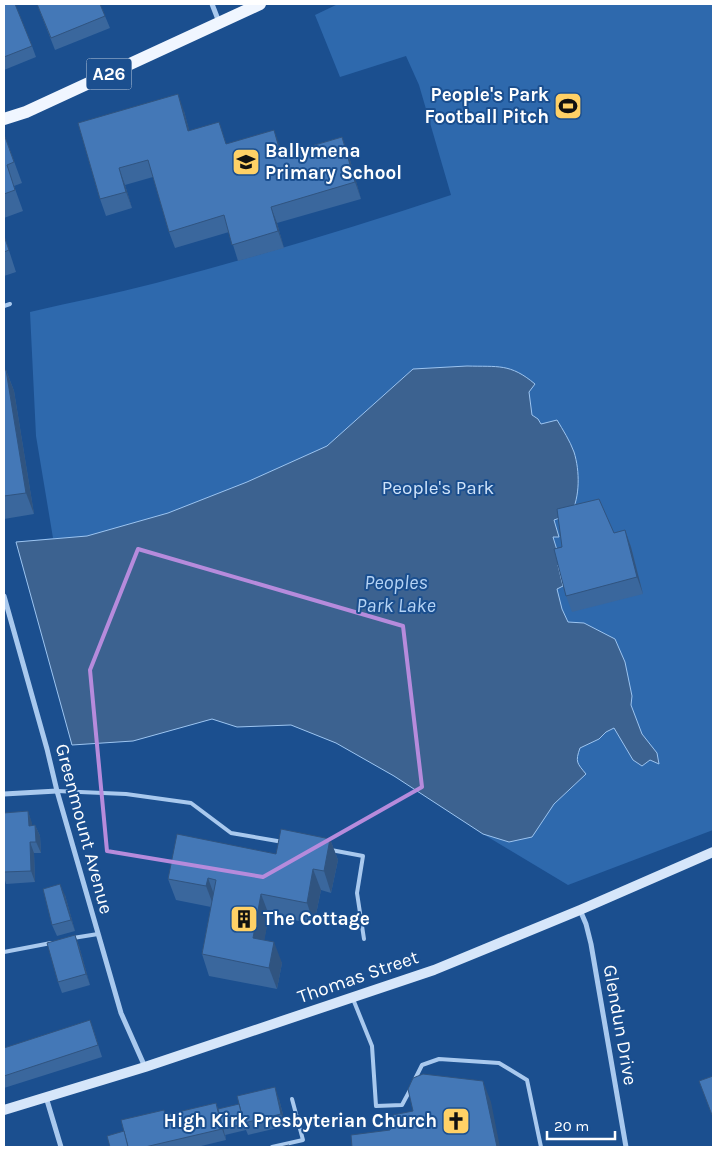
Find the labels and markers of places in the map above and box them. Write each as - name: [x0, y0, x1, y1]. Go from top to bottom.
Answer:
- place label: People's Park Football Pitch: [424, 84, 549, 128]
- sports icon: People's Park Football Pitch: [553, 91, 583, 121]
- place label: Ballymena Primary School: [265, 140, 402, 184]
- school or university icon: Ballymena Primary School: [231, 147, 261, 177]
- building icon: The Cottage: [229, 904, 259, 934]
- place label: The Cottage: [263, 908, 370, 930]
- church icon: High Kirk Presbyterian Church: [441, 1106, 471, 1136]
- place label: High Kirk Presbyterian Church: [164, 1110, 437, 1132]

